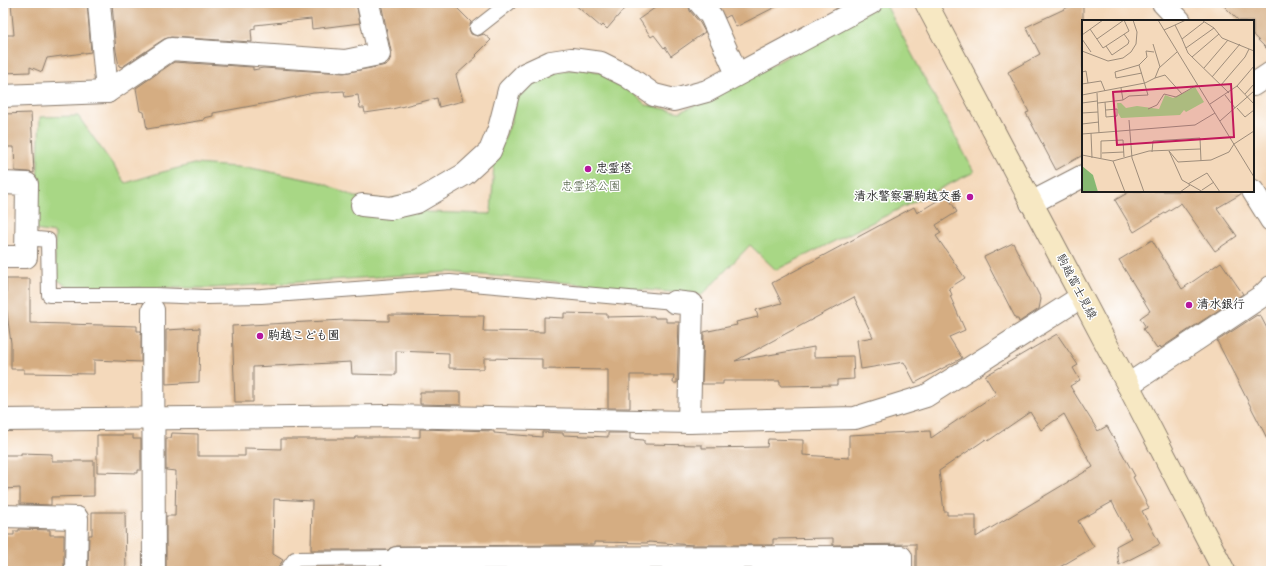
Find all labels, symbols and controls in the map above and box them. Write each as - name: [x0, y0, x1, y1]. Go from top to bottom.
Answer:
- inset map: [1082, 20, 1254, 192]
- place label: 忠霊塔: [596, 161, 632, 177]
- marker: 忠霊塔: [583, 164, 593, 174]
- park label: 忠霊塔公園: [561, 179, 621, 195]
- place label: 清水警察署駒越交番: [854, 189, 962, 205]
- marker: 清水警察署駒越交番: [965, 192, 975, 202]
- street label: 駒越富士見線: [1052, 251, 1100, 323]
- place label: 清水銀行: [1197, 297, 1245, 313]
- marker: 清水銀行: [1184, 300, 1194, 310]
- place label: 駒越こども園: [268, 328, 340, 344]
- marker: 駒越こども園: [255, 331, 265, 341]

